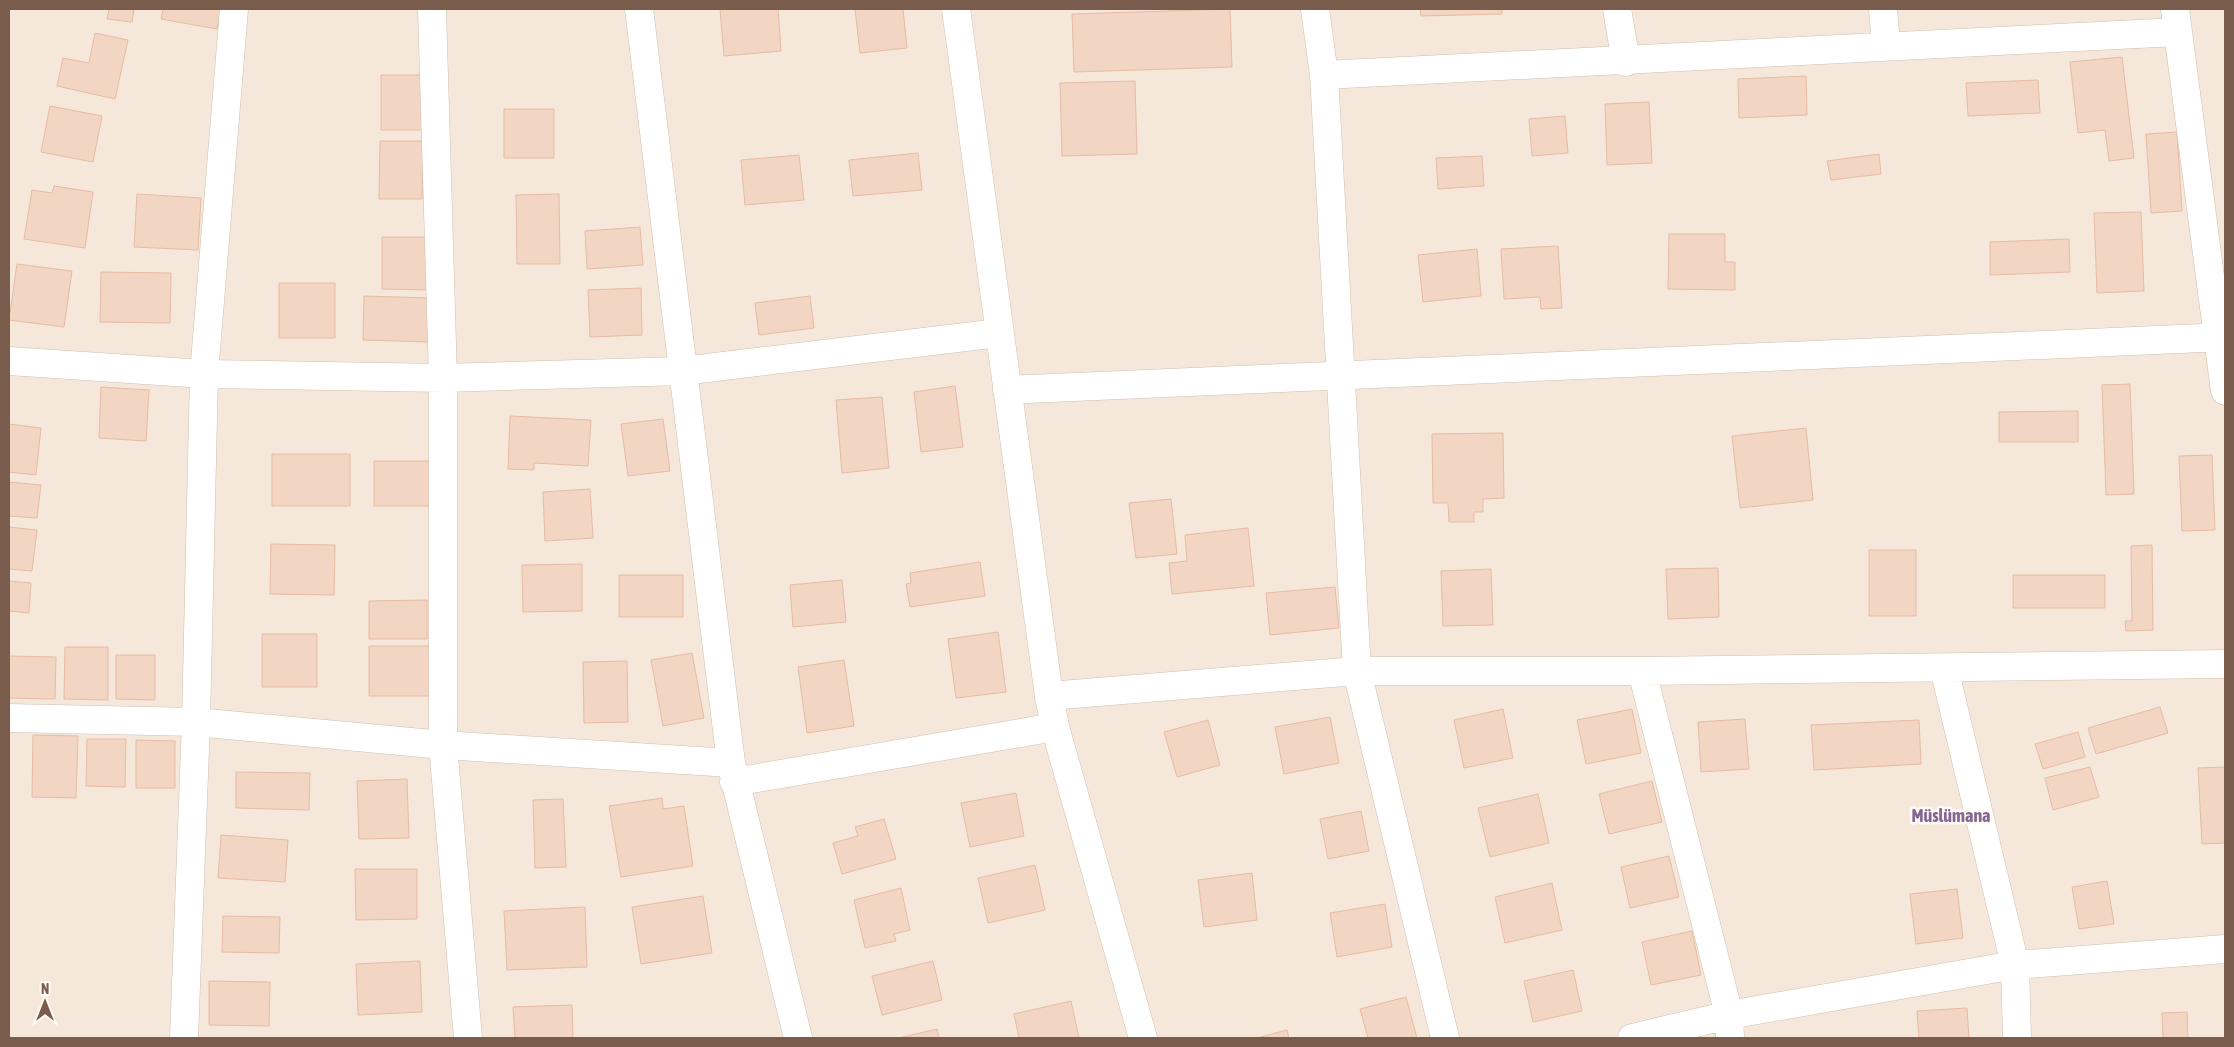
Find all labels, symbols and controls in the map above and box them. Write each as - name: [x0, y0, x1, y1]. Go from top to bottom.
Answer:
- district label: Müslümana: [1911, 805, 1991, 826]
- north arrow: [20, 977, 70, 1027]
- text: N: [41, 981, 49, 997]

